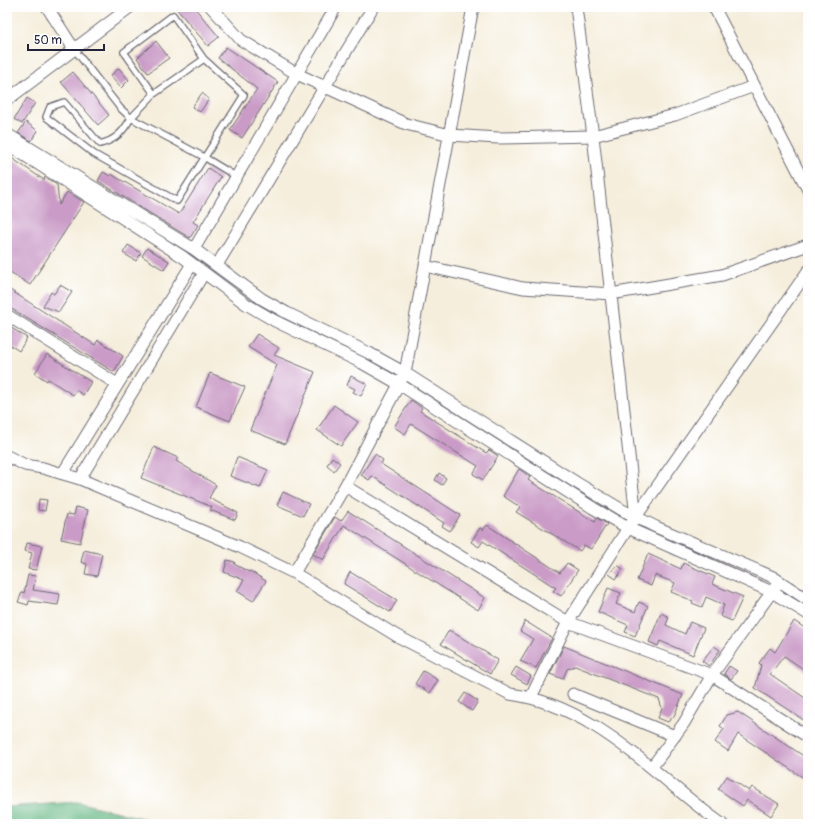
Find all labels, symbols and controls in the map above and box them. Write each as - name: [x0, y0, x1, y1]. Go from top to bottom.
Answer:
- scale bar: [28, 26, 104, 52]
- text: 50 m: [34, 33, 62, 48]

